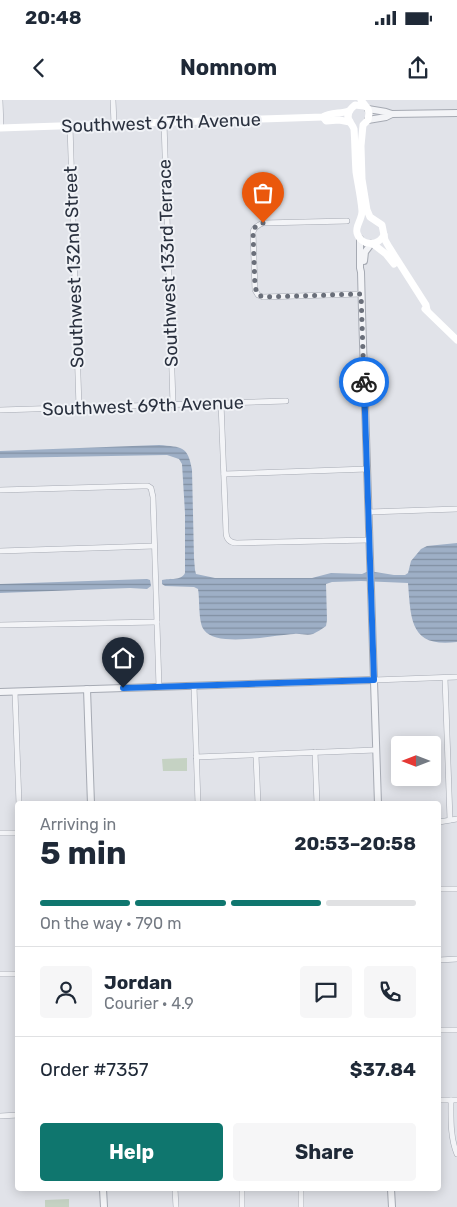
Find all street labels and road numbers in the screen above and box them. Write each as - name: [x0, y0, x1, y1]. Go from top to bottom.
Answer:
- street label: Southwest 67th Avenue: [61, 109, 261, 137]
- street label: Southwest 133rd Terrace: [153, 159, 183, 367]
- street label: Southwest 132nd Street: [59, 166, 89, 368]
- street label: Southwest 69th Avenue: [42, 391, 244, 421]

